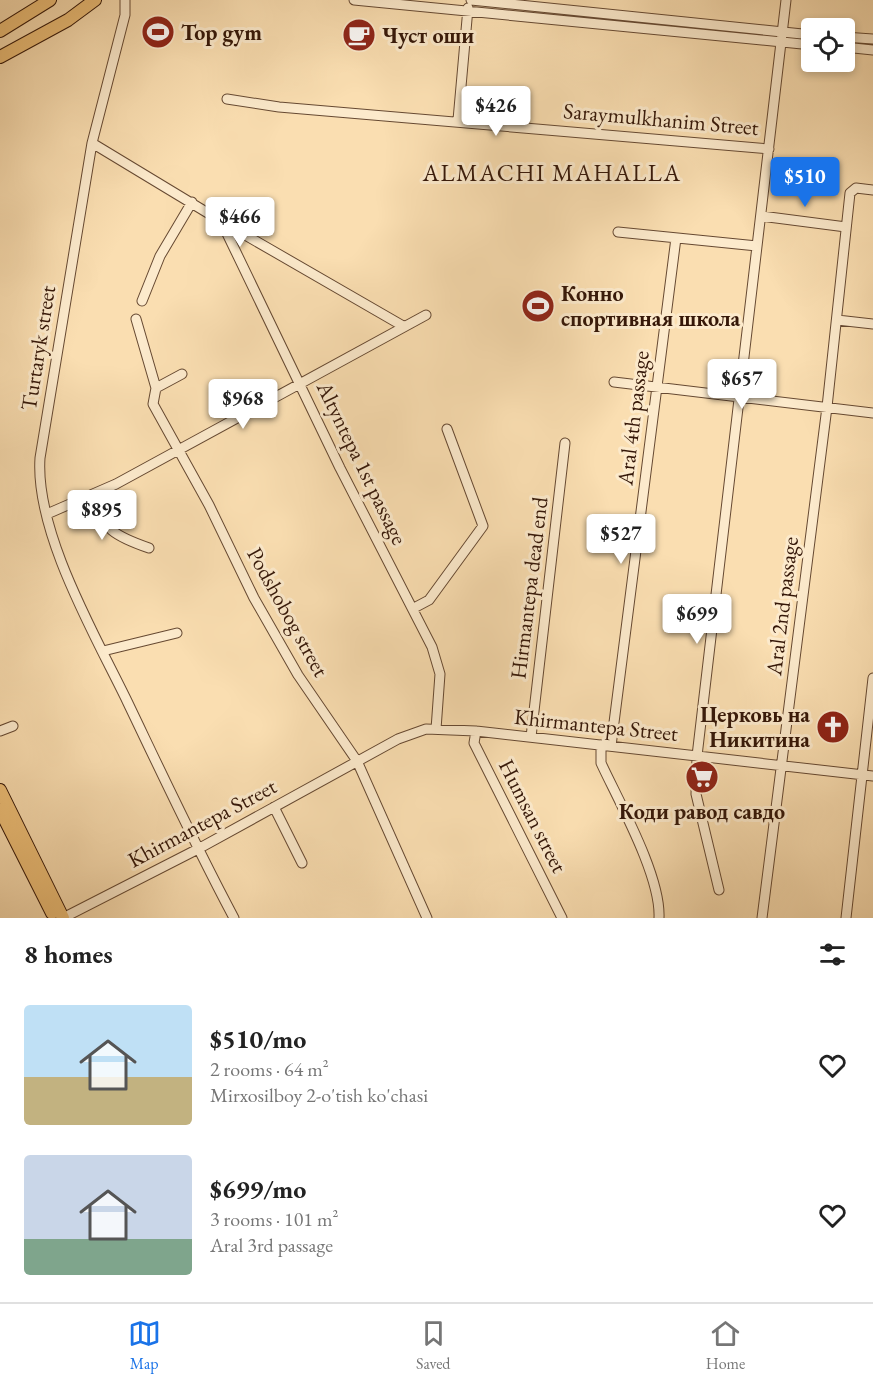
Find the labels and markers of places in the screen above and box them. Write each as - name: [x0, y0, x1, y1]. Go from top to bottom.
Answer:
- sports icon: Top gym: [140, 14, 176, 50]
- cafe icon: Чуст оши: [341, 17, 377, 53]
- place label: Top gym: [181, 18, 262, 47]
- place label: Чуст оши: [382, 21, 474, 50]
- pin: $426: [460, 86, 532, 137]
- pin: $510: [769, 157, 841, 208]
- pin: $466: [204, 197, 276, 248]
- place label: Конно спортивная школа: [561, 279, 741, 333]
- sports icon: Конно спортивная школа: [520, 288, 556, 324]
- pin: $657: [706, 359, 778, 410]
- pin: $968: [207, 379, 279, 430]
- pin: $895: [66, 490, 138, 541]
- pin: $527: [585, 514, 657, 565]
- pin: $699: [661, 594, 733, 645]
- place label: Церковь на Никитина: [700, 700, 810, 754]
- church icon: Церковь на Никитина: [815, 709, 851, 745]
- supermarket icon: Коди равод савдо: [684, 759, 720, 795]
- place label: Коди равод савдо: [619, 797, 785, 826]

